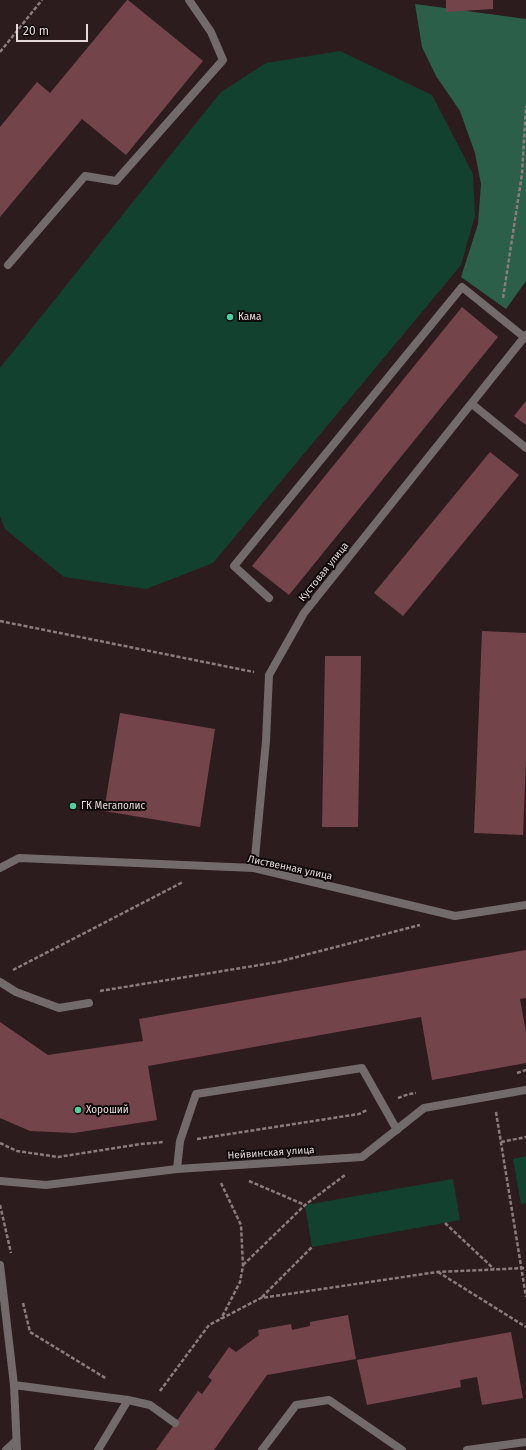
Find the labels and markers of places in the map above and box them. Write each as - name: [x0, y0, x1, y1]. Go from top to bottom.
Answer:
- place label: Кама: [238, 311, 261, 323]
- marker: Кама: [225, 312, 235, 322]
- place label: ГК Мегаполис: [81, 800, 145, 812]
- marker: ГК Мегаполис: [68, 801, 78, 811]
- place label: Хороший: [86, 1104, 129, 1116]
- marker: Хороший: [73, 1105, 83, 1115]

